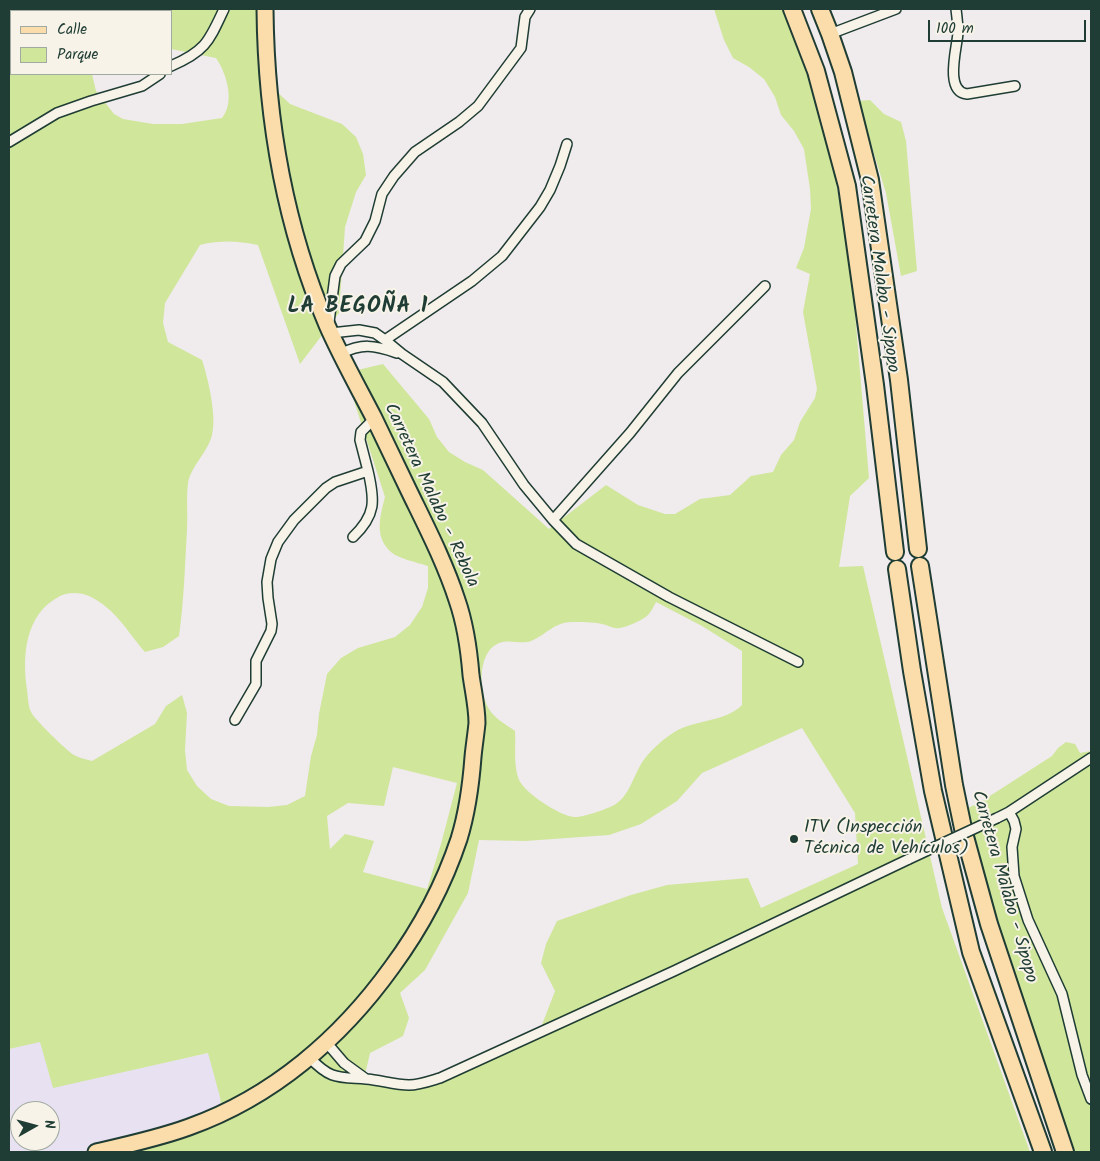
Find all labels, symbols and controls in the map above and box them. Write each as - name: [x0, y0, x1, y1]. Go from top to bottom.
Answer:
- legend: [10, 10, 172, 75]
- scale bar: [930, 10, 1088, 42]
- text: 100 m: [936, 17, 974, 41]
- text: Calle: [57, 18, 87, 42]
- text: Parque: [57, 43, 98, 67]
- street label: Carretera Malabo - Sipopo: [853, 174, 903, 374]
- district label: LA BEGOÑA 1: [286, 295, 430, 321]
- street label: Carretera Malabo - Rebola: [378, 400, 482, 592]
- street label: Carretera Malabo - Sipopo: [965, 788, 1041, 986]
- place label: ITV (Inspección Técnica de Vehículos): [804, 818, 969, 861]
- marker: ITV (Inspección Técnica de Vehículos): [788, 833, 800, 845]
- north arrow: [10, 1101, 60, 1151]
- text: N: [37, 1119, 60, 1130]

